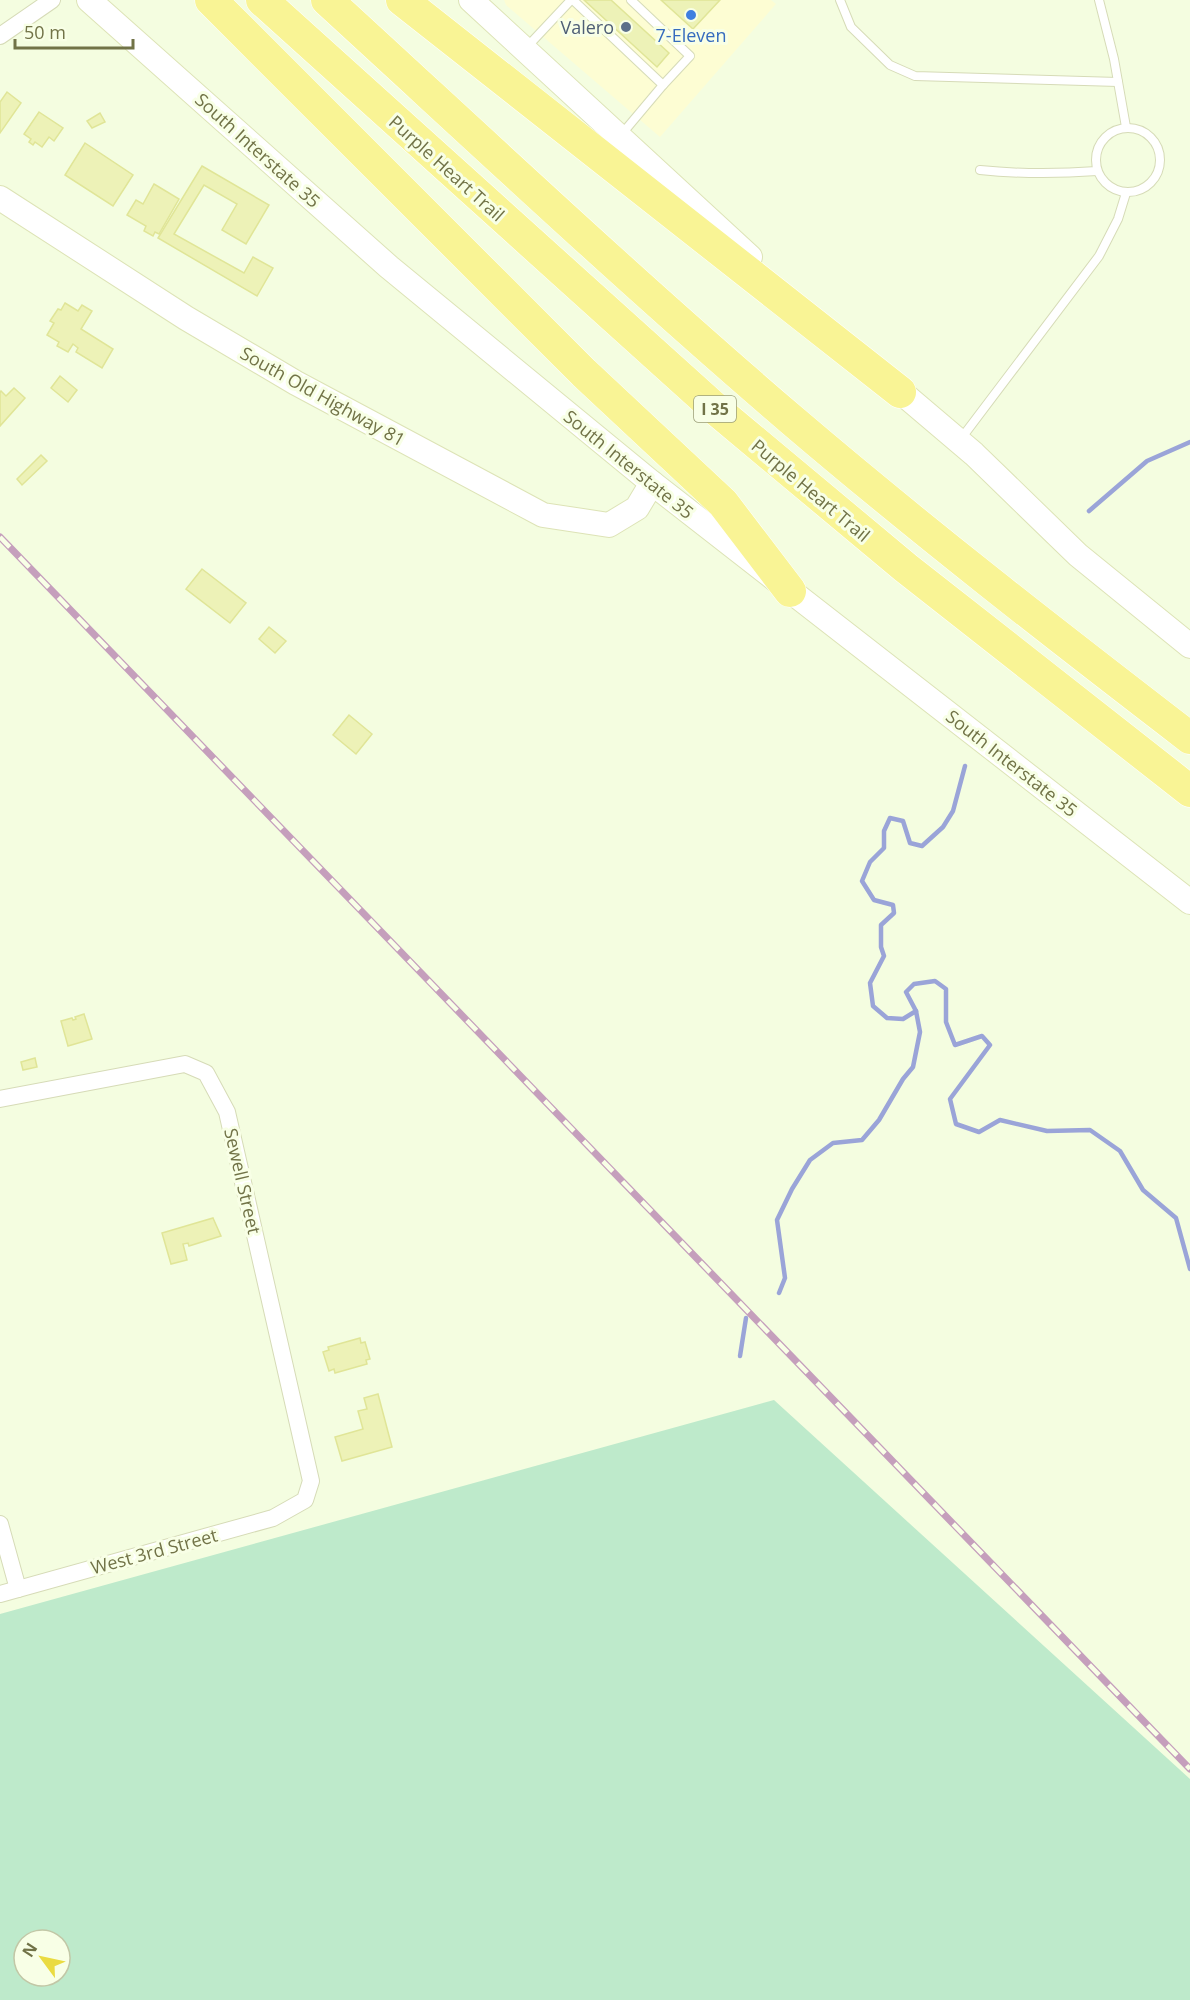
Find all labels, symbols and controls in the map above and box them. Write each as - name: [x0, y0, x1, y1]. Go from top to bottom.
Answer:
- marker: 7-Eleven: [684, 8, 698, 22]
- scale bar: [15, 12, 134, 50]
- place label: Valero: [560, 15, 614, 39]
- text: 50 m: [24, 20, 66, 44]
- marker: Valero: [619, 20, 633, 34]
- place label: 7-Eleven: [656, 23, 726, 47]
- street label: South Interstate 35: [190, 87, 326, 213]
- street label: Purple Heart Trail: [384, 110, 510, 226]
- street label: South Old Highway 81: [236, 341, 410, 451]
- road number: I 35: [694, 396, 736, 422]
- street label: South Interstate 35: [559, 404, 699, 524]
- street label: Purple Heart Trail: [747, 433, 875, 547]
- street label: South Interstate 35: [941, 704, 1083, 822]
- street label: Sewell Street: [219, 1126, 267, 1236]
- street label: West 3rd Street: [88, 1523, 220, 1579]
- north arrow: [12, 1928, 72, 1988]
- text: N: [17, 1938, 42, 1961]

